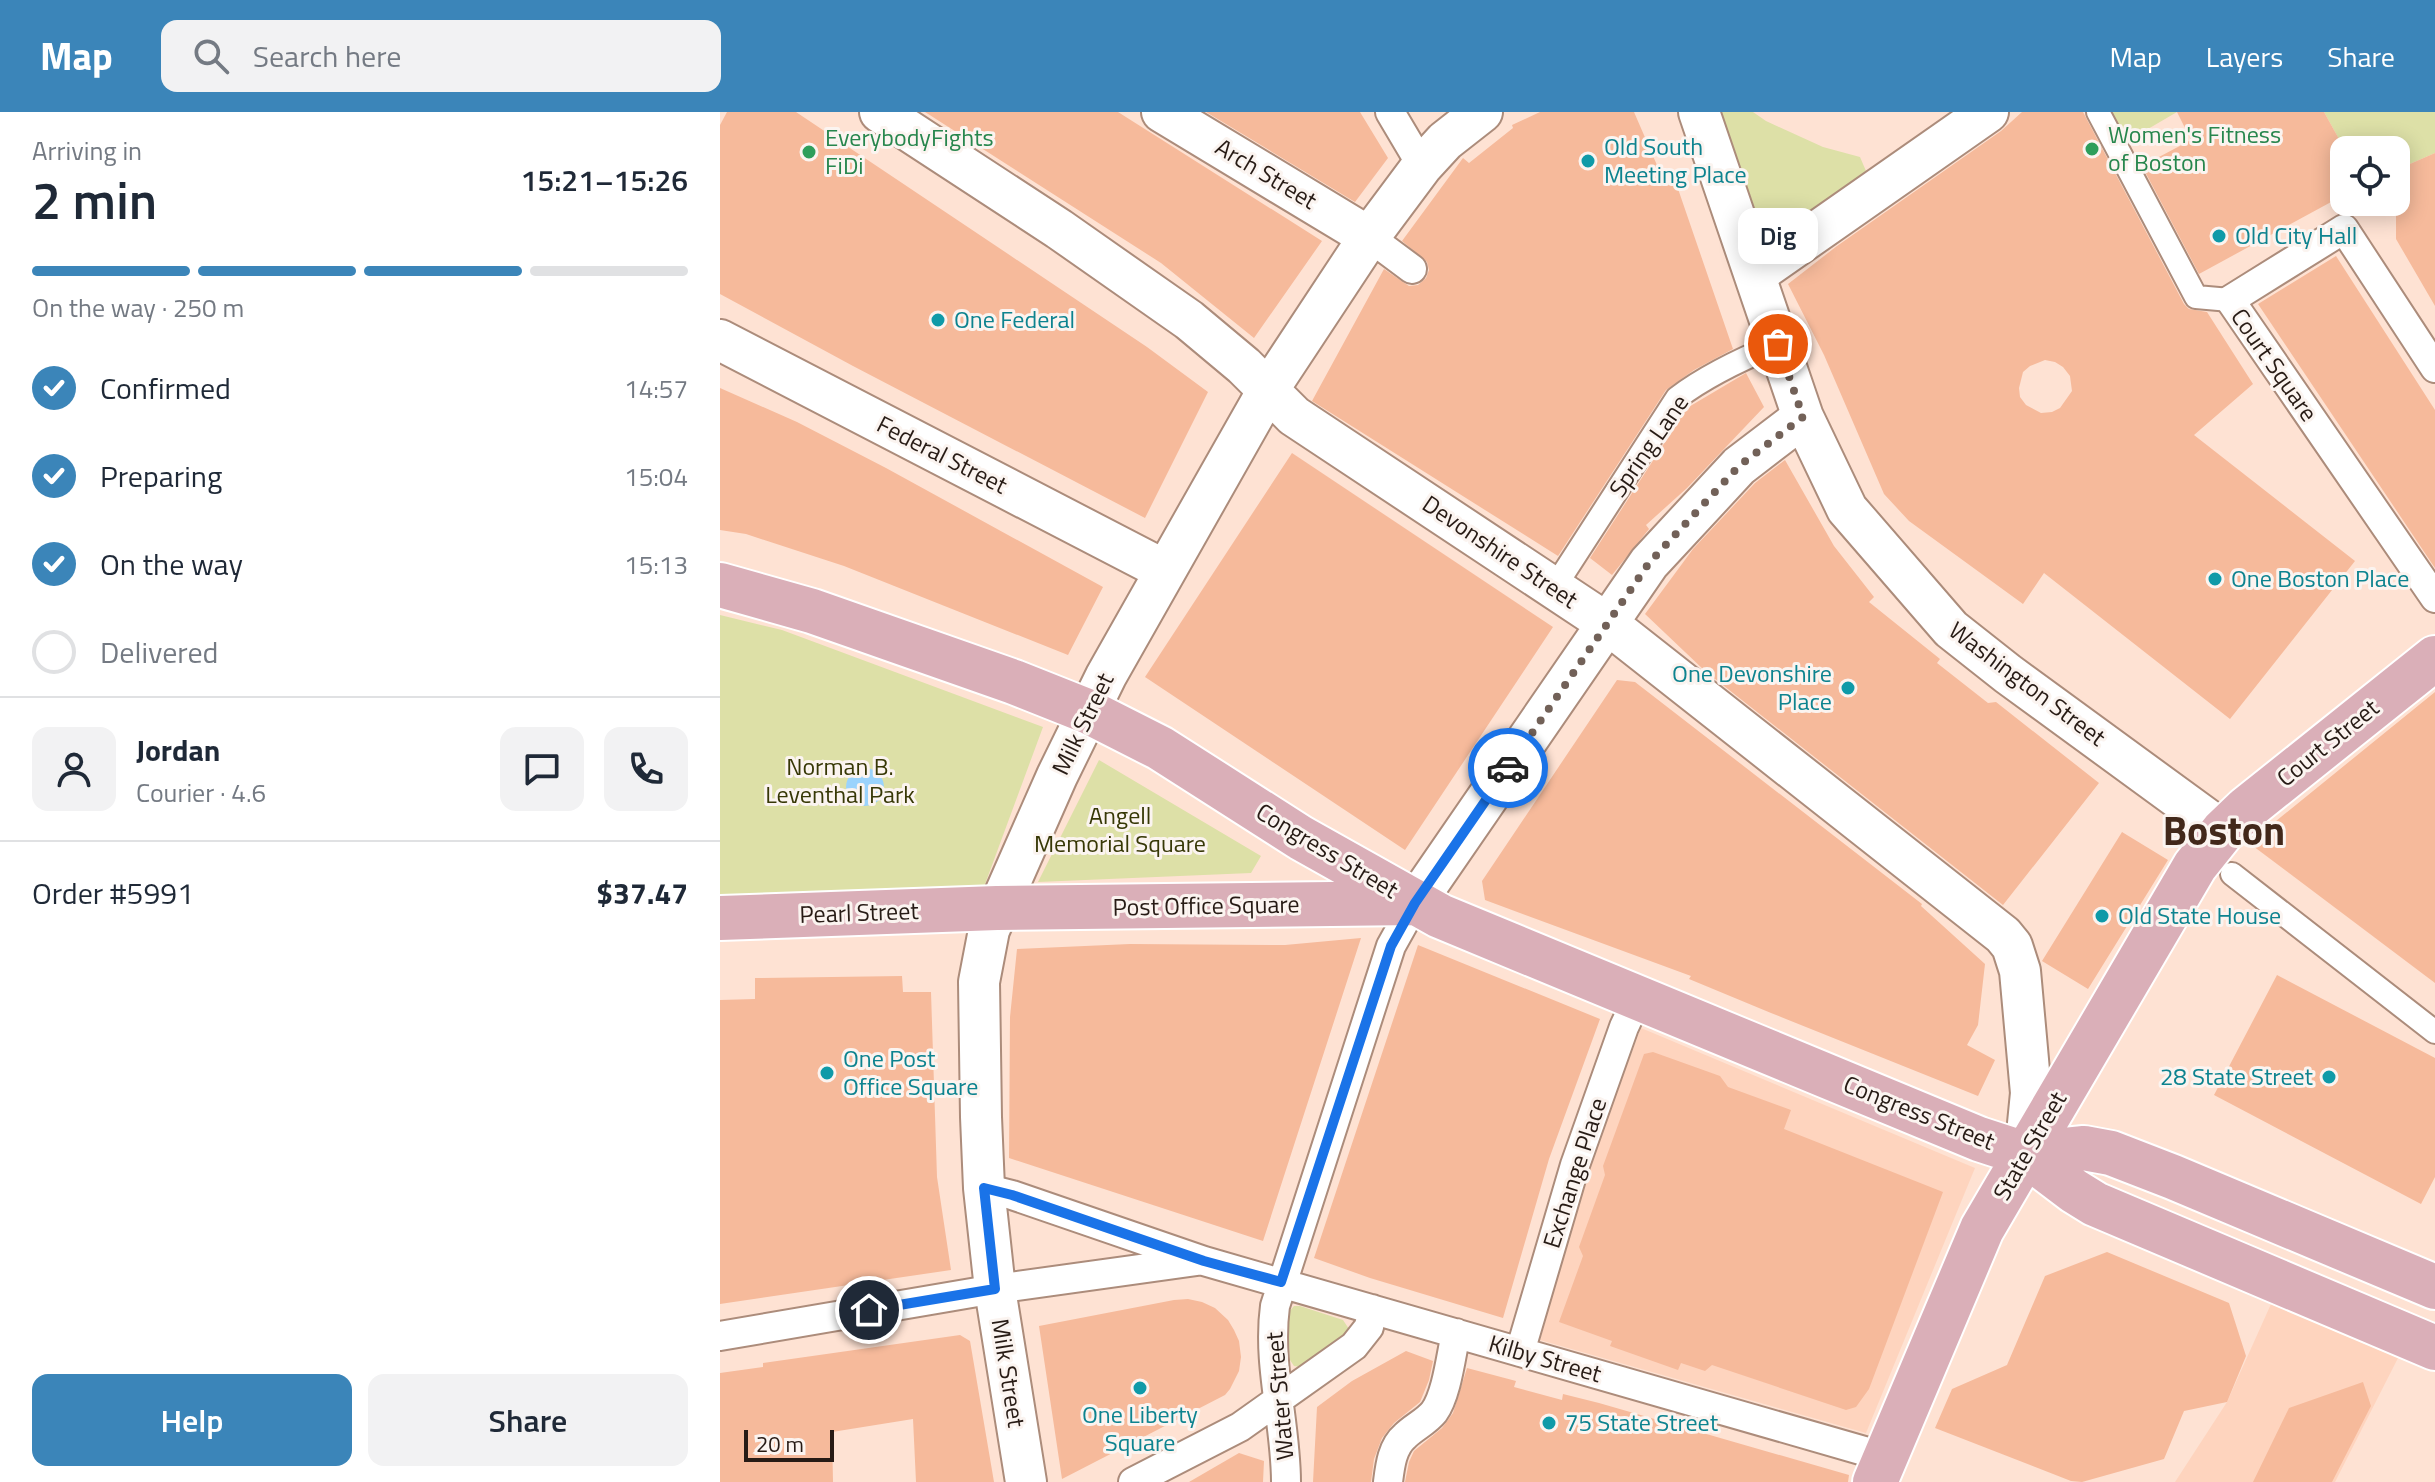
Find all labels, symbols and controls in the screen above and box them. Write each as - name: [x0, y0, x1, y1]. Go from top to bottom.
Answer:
- search box: [161, 20, 721, 92]
- text: Map: [40, 27, 113, 85]
- text: Search here: [253, 33, 402, 79]
- icon: search: [189, 34, 233, 78]
- text: Map: [2109, 35, 2162, 78]
- text: Layers: [2206, 35, 2283, 78]
- text: Share: [2327, 35, 2395, 78]
- place label: Women's Fitness of Boston: [2108, 116, 2281, 180]
- place label: EverybodyFights FiDi: [825, 119, 994, 183]
- place label: Old South Meeting Place: [1604, 128, 1747, 192]
- street label: Arch Street: [1209, 129, 1325, 218]
- text: Arriving in: [32, 131, 142, 170]
- map controls: [2330, 136, 2410, 216]
- button: locate: [2330, 136, 2410, 216]
- marker: Women's Fitness of Boston: [2083, 140, 2101, 158]
- marker: EverybodyFights FiDi: [800, 143, 818, 161]
- marker: Old South Meeting Place: [1579, 152, 1597, 170]
- text: 15:21–15:26: [521, 157, 688, 203]
- text: 2 min: [32, 160, 157, 239]
- callout: Dig: [1738, 208, 1818, 264]
- text: Dig: [1760, 216, 1796, 255]
- place label: Old City Hall: [2235, 217, 2357, 253]
- marker: Old City Hall: [2210, 227, 2228, 245]
- text: On the way · 250 m: [32, 288, 244, 327]
- place label: One Federal: [954, 301, 1075, 337]
- street label: Court Square: [2223, 301, 2327, 428]
- pin: [1744, 310, 1812, 378]
- marker: One Federal: [929, 311, 947, 329]
- icon: bag: [1756, 322, 1800, 366]
- text: Confirmed: [100, 365, 231, 411]
- icon: check: [32, 366, 76, 410]
- text: 14:57: [624, 369, 688, 408]
- street label: Spring Lane: [1600, 387, 1697, 504]
- street label: Federal Street: [871, 406, 1014, 503]
- text: Preparing: [100, 453, 222, 499]
- icon: check: [32, 454, 76, 498]
- text: 15:04: [624, 457, 688, 496]
- street label: Devonshire Street: [1415, 486, 1586, 617]
- text: On the way: [100, 541, 243, 587]
- icon: check: [32, 542, 76, 586]
- text: 15:13: [624, 545, 688, 584]
- place label: One Boston Place: [2231, 560, 2409, 596]
- marker: One Boston Place: [2206, 570, 2224, 588]
- street label: Washington Street: [1941, 612, 2114, 755]
- text: Delivered: [100, 629, 218, 675]
- place label: One Devonshire Place: [1672, 655, 1832, 719]
- street label: Milk Street: [1042, 666, 1123, 781]
- marker: One Devonshire Place: [1839, 679, 1857, 697]
- street label: Court Street: [2269, 689, 2387, 795]
- button: person: [32, 727, 116, 811]
- text: Jordan: [136, 727, 220, 773]
- button: chat: [500, 727, 584, 811]
- button: phone: [604, 727, 688, 811]
- courier: [1468, 728, 1548, 808]
- icon: car: [1486, 746, 1530, 790]
- park label: Norman B. Leventhal Park: [765, 748, 915, 812]
- text: Courier · 4.6: [136, 773, 266, 812]
- street label: Congress Street: [1250, 793, 1406, 907]
- park label: Angell Memorial Square: [1034, 797, 1206, 861]
- district label: Boston: [2163, 800, 2285, 861]
- text: Order #5991: [32, 870, 194, 916]
- text: $37.47: [596, 870, 688, 916]
- street label: Post Office Square: [1112, 885, 1300, 925]
- street label: Pearl Street: [799, 892, 920, 932]
- place label: Old State House: [2118, 897, 2281, 933]
- marker: Old State House: [2093, 907, 2111, 925]
- place label: One Post Office Square: [843, 1040, 978, 1104]
- place label: 28 State Street: [2160, 1058, 2314, 1094]
- marker: One Post Office Square: [818, 1064, 836, 1082]
- street label: Congress Street: [1838, 1065, 2001, 1159]
- marker: 28 State Street: [2320, 1068, 2338, 1086]
- street label: State Street: [1983, 1084, 2075, 1207]
- street label: Exchange Place: [1533, 1093, 1615, 1252]
- pin: [835, 1276, 903, 1344]
- icon: home: [847, 1288, 891, 1332]
- street label: Milk Street: [983, 1316, 1035, 1430]
- street label: Kilby Street: [1485, 1325, 1606, 1391]
- street label: Water Street: [1255, 1330, 1303, 1462]
- button: Help: [32, 1374, 352, 1466]
- button: Share: [368, 1374, 688, 1466]
- marker: One Liberty Square: [1131, 1379, 1149, 1397]
- place label: One Liberty Square: [1082, 1396, 1198, 1460]
- place label: 75 State Street: [1565, 1404, 1719, 1440]
- marker: 75 State Street: [1540, 1414, 1558, 1432]
- scale bar: [744, 1426, 834, 1462]
- text: 20 m: [756, 1427, 804, 1461]

